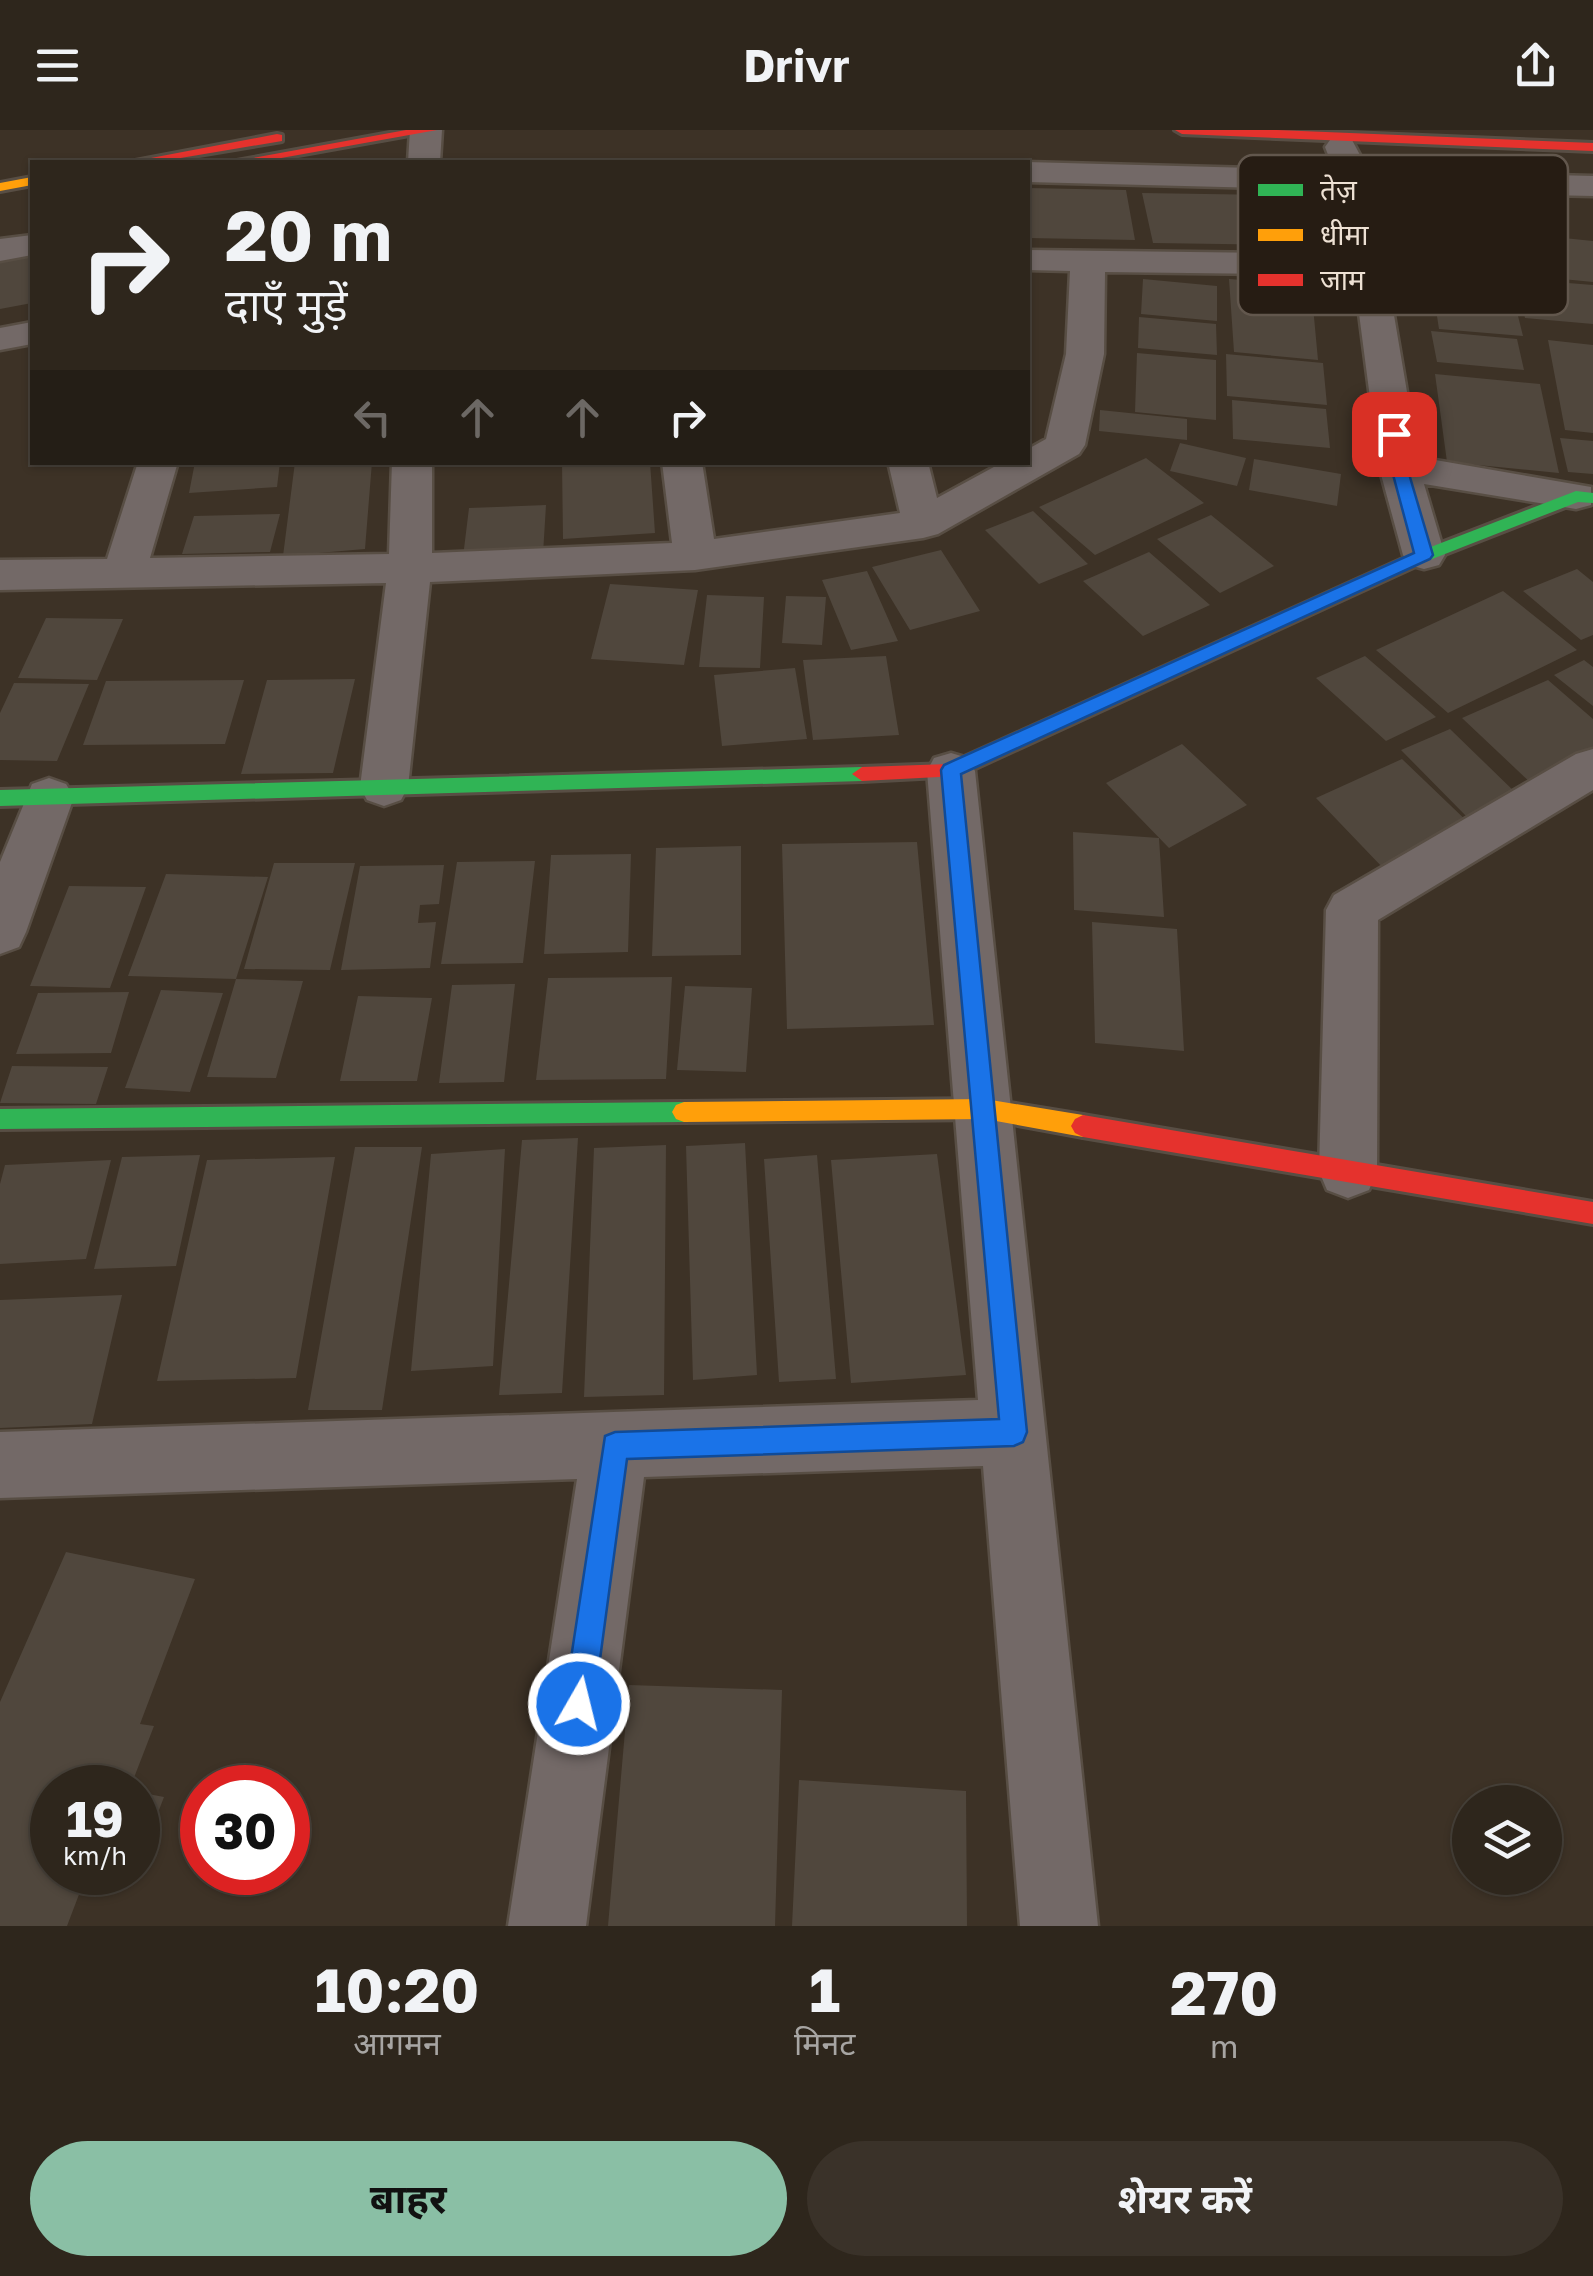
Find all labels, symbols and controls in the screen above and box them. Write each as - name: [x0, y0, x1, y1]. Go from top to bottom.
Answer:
- icon: menu: [30, 38, 85, 93]
- text: Drivr: [743, 38, 850, 92]
- icon: share: [1508, 38, 1563, 93]
- legend: [1238, 155, 1568, 315]
- text: तेज़: [1320, 173, 1358, 206]
- text: 20 m: [225, 192, 392, 276]
- icon: right: [60, 200, 190, 330]
- text: धीमा: [1320, 218, 1369, 251]
- text: जाम: [1320, 263, 1366, 296]
- text: दाएँ मुड़ें: [225, 277, 348, 331]
- icon: left: [345, 390, 400, 445]
- icon: ahead: [450, 390, 505, 445]
- icon: ahead: [555, 390, 610, 445]
- icon: right: [660, 390, 715, 445]
- pin: [1352, 392, 1437, 477]
- icon: arrive: [1367, 407, 1422, 462]
- position arrow: [527, 1652, 631, 1756]
- speed limit sign: 30: [180, 1765, 310, 1895]
- map controls: [1452, 1785, 1562, 1895]
- button: layers: [1452, 1785, 1562, 1895]
- text: 19: [66, 1788, 124, 1848]
- text: km/h: [63, 1840, 127, 1871]
- text: 10:20: [315, 1953, 479, 2025]
- text: 1: [809, 1953, 840, 2025]
- text: 270: [1170, 1956, 1278, 2028]
- text: आगमन: [353, 2024, 441, 2062]
- text: मिनट: [794, 2024, 855, 2062]
- text: m: [1210, 2027, 1238, 2065]
- button: बाहर: [30, 2141, 787, 2256]
- button: शेयर करें: [807, 2141, 1563, 2256]

